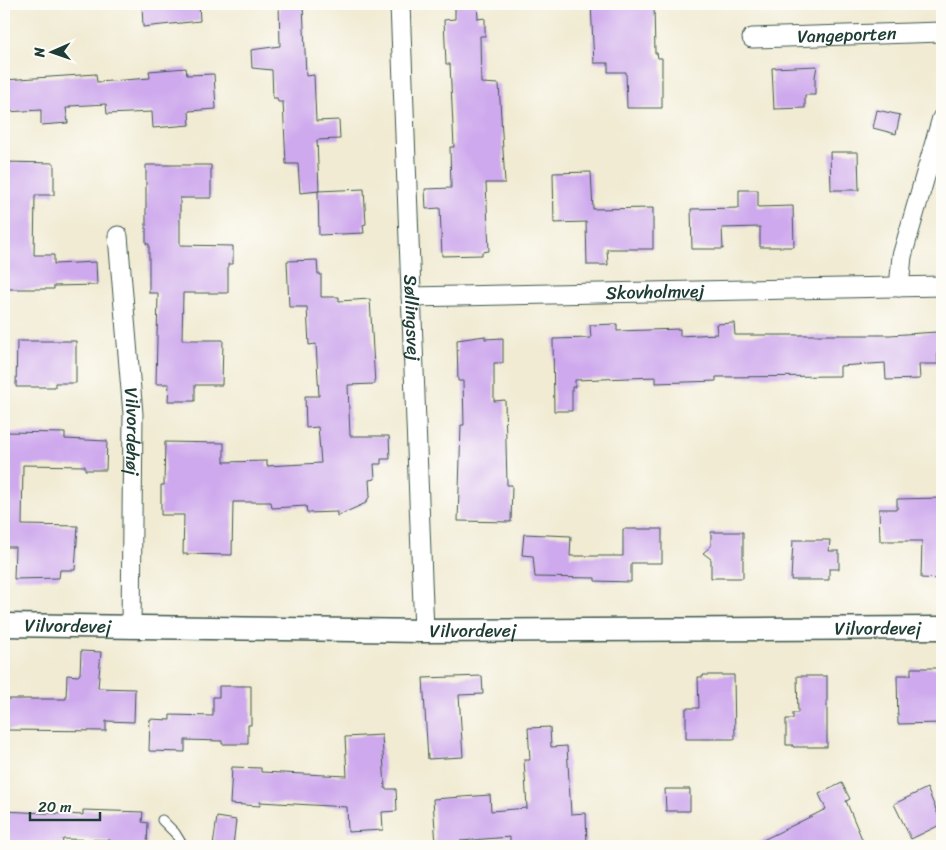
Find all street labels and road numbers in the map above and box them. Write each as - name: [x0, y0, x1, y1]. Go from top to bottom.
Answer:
- street label: Vangeporten: [797, 17, 897, 53]
- street label: Søllingsvej: [394, 274, 430, 362]
- street label: Skovholmvej: [605, 275, 705, 309]
- street label: Vilvordehøj: [115, 386, 149, 476]
- street label: Vilvordevej: [24, 609, 112, 643]
- street label: Vilvordevej: [834, 612, 922, 645]
- street label: Vilvordevej: [429, 614, 517, 647]

